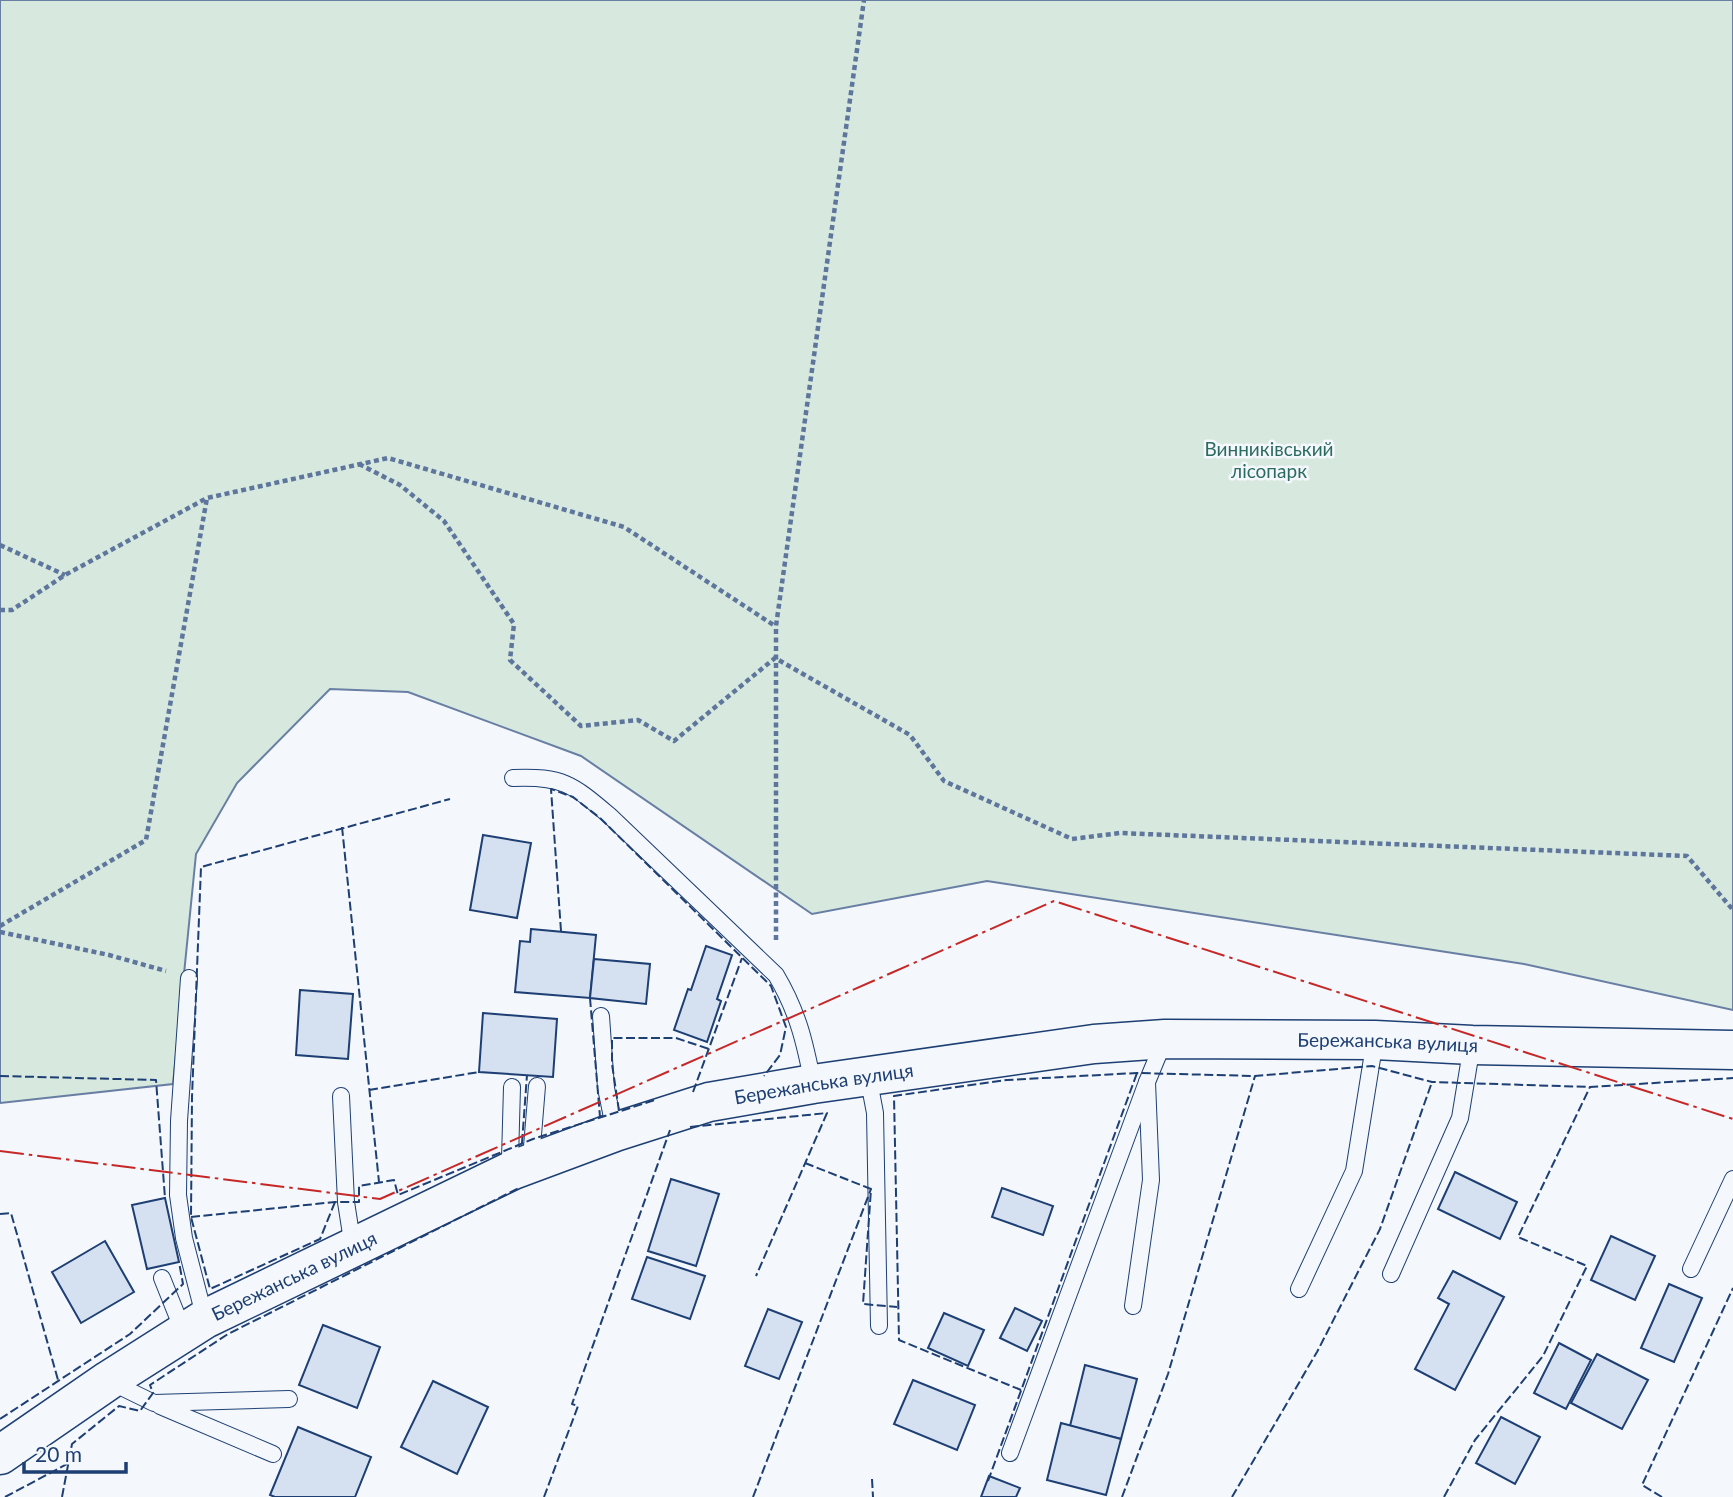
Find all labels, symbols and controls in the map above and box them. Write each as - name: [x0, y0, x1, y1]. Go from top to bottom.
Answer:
- park label: Винниківський лісопарк: [1204, 437, 1334, 482]
- street label: Бережанська вулиця: [1297, 1028, 1478, 1056]
- street label: Бережанська вулиця: [732, 1058, 915, 1108]
- street label: Бережанська вулиця: [207, 1226, 380, 1325]
- scale bar: [24, 1430, 126, 1474]
- text: 20 m: [35, 1441, 82, 1466]

